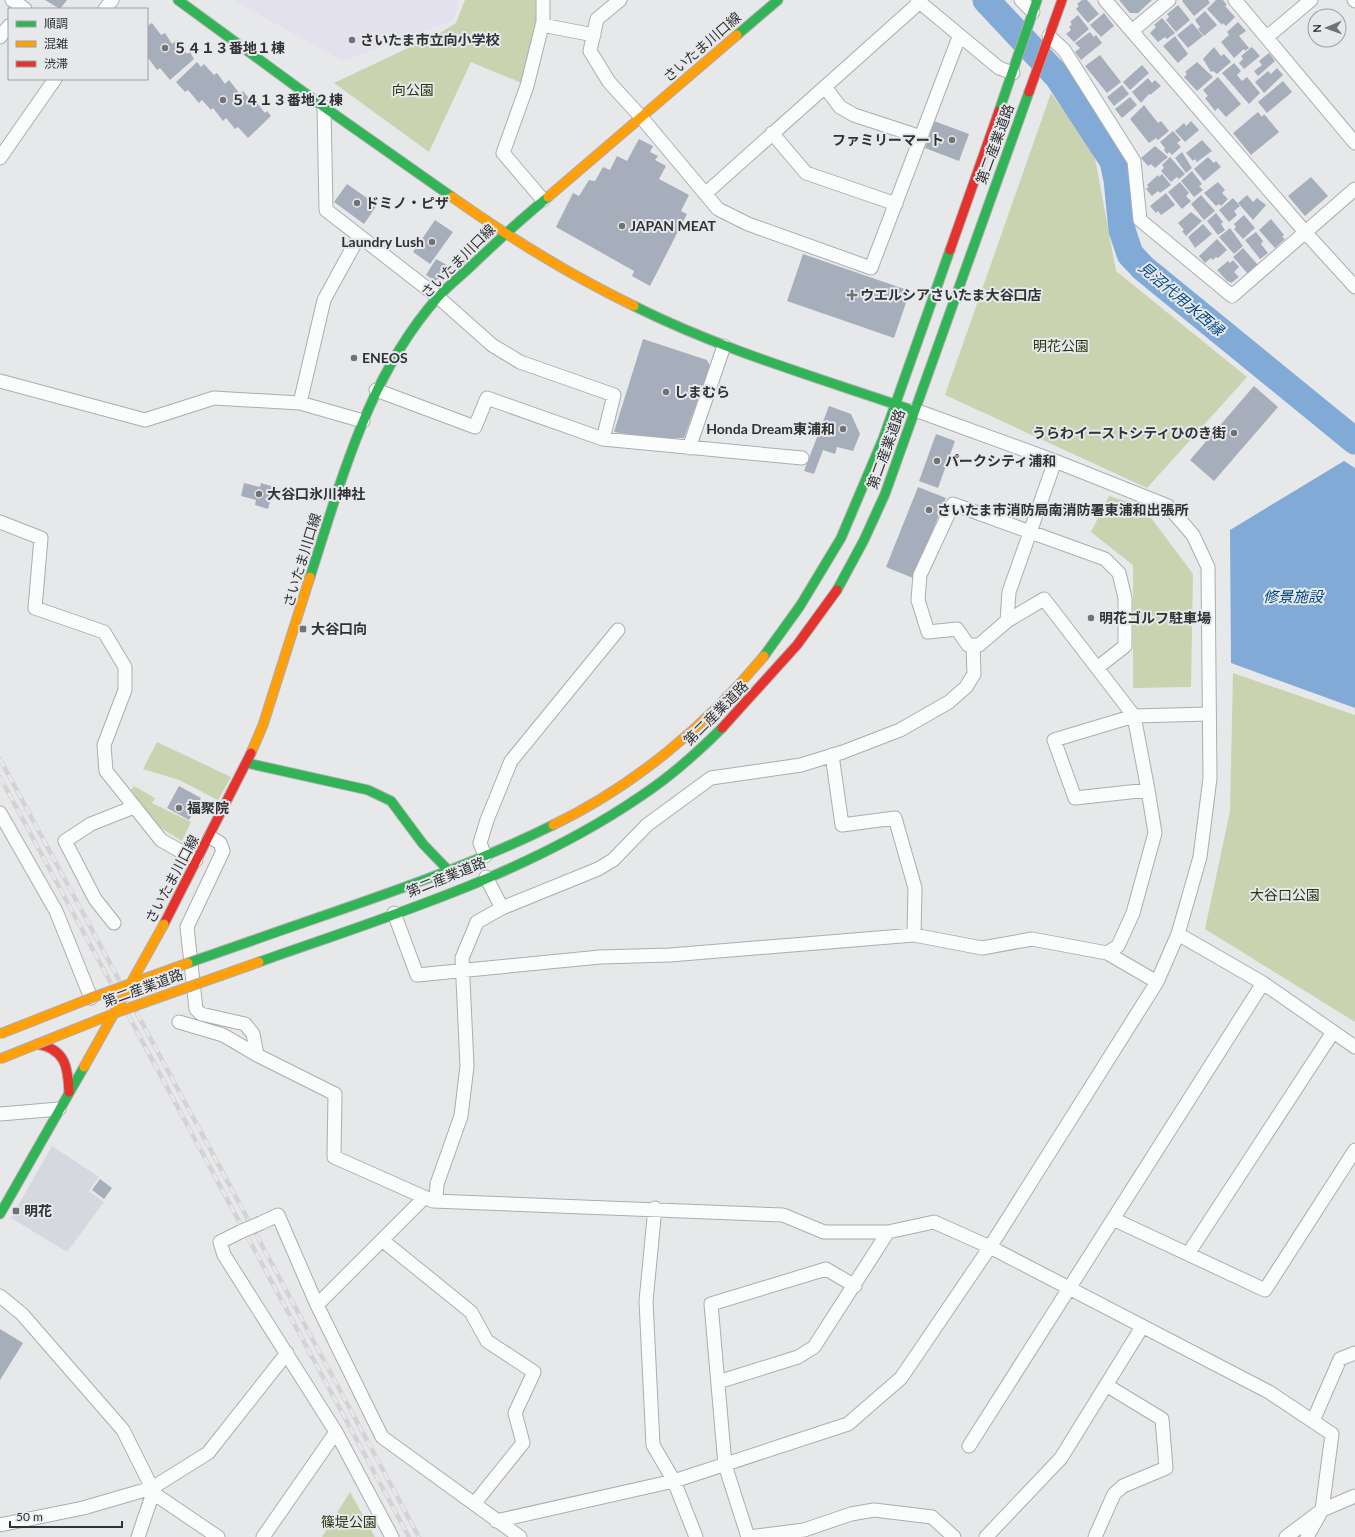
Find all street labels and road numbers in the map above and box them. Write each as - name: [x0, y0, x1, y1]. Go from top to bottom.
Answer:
- street label: さいたま川口線: [659, 8, 744, 85]
- street label: 第二産業道路: [972, 101, 1017, 186]
- street label: さいたま川口線: [417, 220, 498, 301]
- street label: 第二産業道路: [863, 406, 908, 491]
- street label: さいたま川口線: [279, 511, 324, 609]
- street label: 第二産業道路: [680, 677, 751, 748]
- street label: さいたま川口線: [141, 832, 202, 926]
- street label: 第二産業道路: [404, 853, 488, 900]
- street label: 第二産業道路: [100, 965, 185, 1010]

